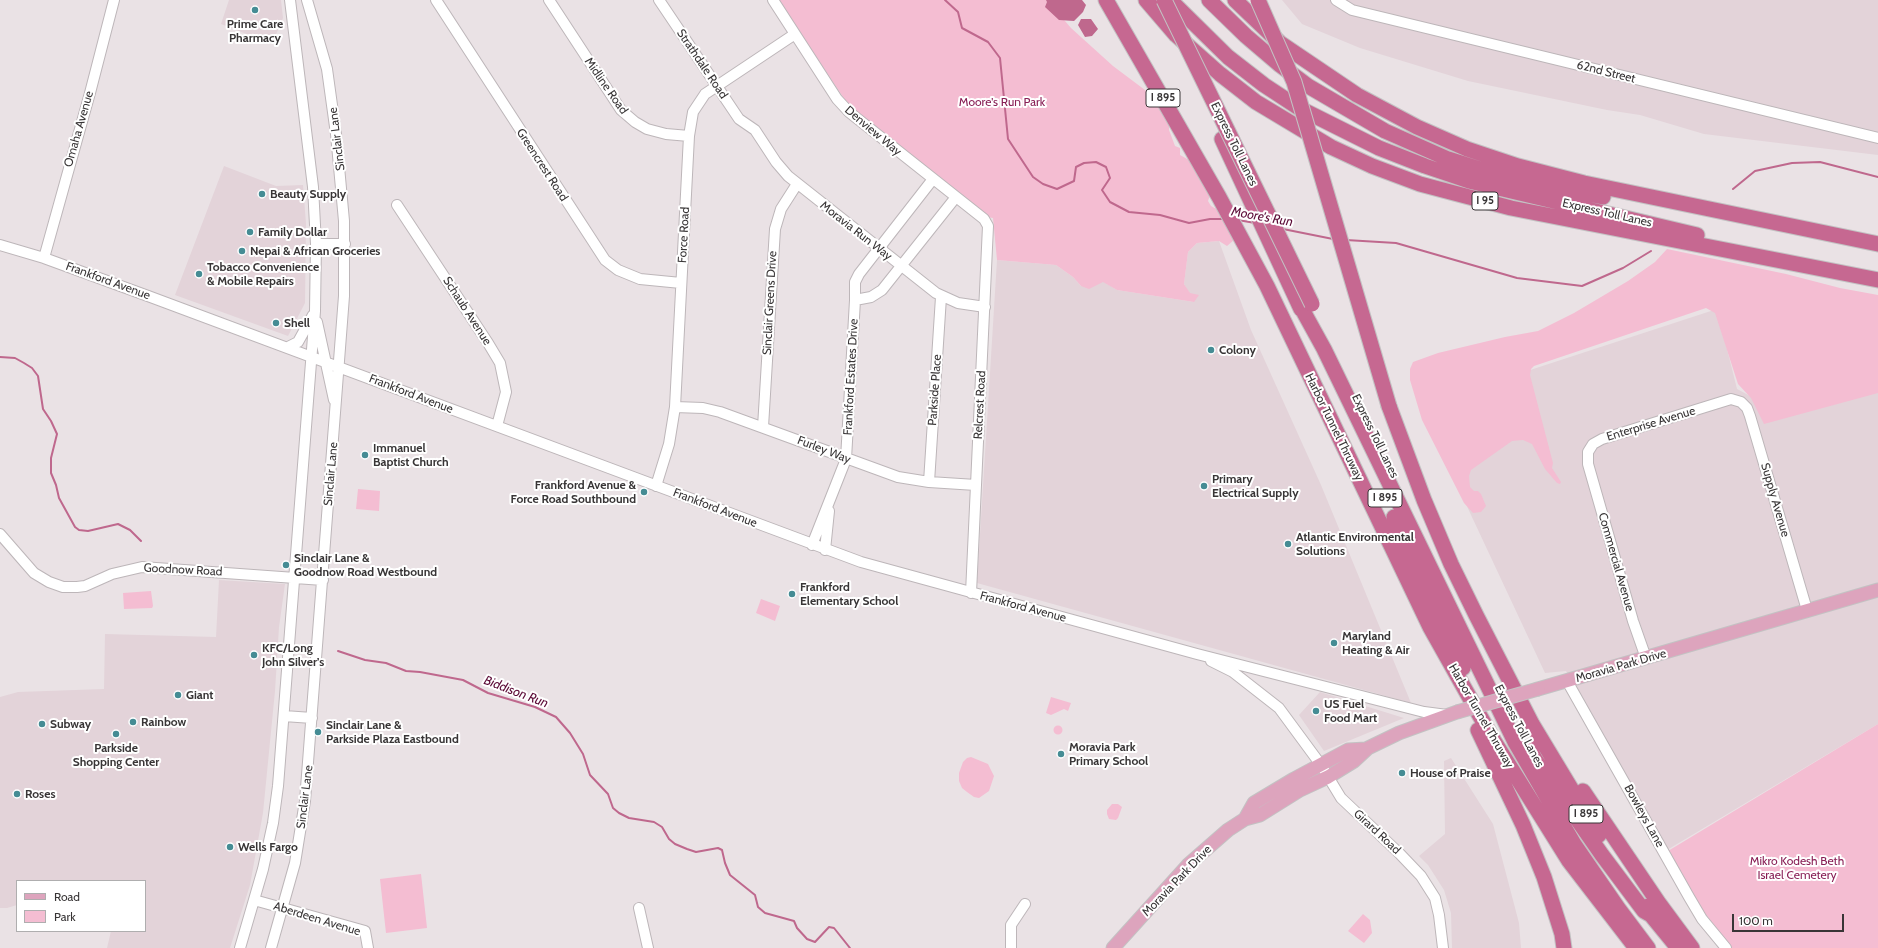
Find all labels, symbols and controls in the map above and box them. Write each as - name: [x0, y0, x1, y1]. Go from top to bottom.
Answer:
- marker: Prime Care Pharmacy: [250, 5, 260, 15]
- place label: Prime Care Pharmacy: [227, 17, 283, 45]
- street label: Strathdale Road: [673, 26, 731, 102]
- street label: Midline Road: [581, 55, 631, 117]
- street label: 62nd Street: [1575, 58, 1637, 86]
- street label: Omaha Avenue: [61, 89, 97, 169]
- road number: I 895: [1146, 89, 1180, 107]
- park label: Moore's Run Park: [959, 95, 1045, 109]
- street label: Express Toll Lanes: [1207, 100, 1261, 188]
- street label: Denview Way: [842, 103, 904, 159]
- street label: Sinclair Lane: [326, 106, 348, 172]
- street label: Greencrest Road: [513, 126, 571, 204]
- place label: Beauty Supply: [270, 187, 346, 201]
- marker: Beauty Supply: [257, 189, 267, 199]
- road number: I 95: [1472, 192, 1498, 210]
- street label: Express Toll Lanes: [1561, 196, 1653, 230]
- street label: Moravia Run Way: [817, 198, 895, 264]
- water label: Moore's Run: [1230, 204, 1294, 230]
- street label: Force Road: [675, 207, 693, 263]
- place label: Family Dollar: [258, 225, 327, 239]
- marker: Family Dollar: [245, 227, 255, 237]
- place label: Nepai & African Groceries: [250, 244, 380, 258]
- marker: Nepai & African Groceries: [237, 246, 247, 256]
- street label: Sinclair Greens Drive: [760, 250, 780, 356]
- street label: Frankford Avenue: [64, 259, 152, 303]
- place label: Tobacco Convenience & Mobile Repairs: [207, 260, 319, 288]
- marker: Tobacco Convenience & Mobile Repairs: [194, 269, 204, 279]
- street label: Schaub Avenue: [440, 274, 494, 348]
- place label: Shell: [284, 316, 310, 330]
- marker: Shell: [271, 318, 281, 328]
- street label: Frankford Estates Drive: [841, 318, 861, 436]
- place label: Colony: [1219, 343, 1256, 357]
- marker: Colony: [1206, 345, 1216, 355]
- street label: Parkside Place: [925, 354, 945, 426]
- street label: Relcrest Road: [971, 370, 989, 440]
- street label: Frankford Avenue: [367, 371, 455, 417]
- street label: Harbor Tunnel Thruway: [1302, 371, 1366, 483]
- street label: Express Toll Lanes: [1348, 392, 1402, 480]
- street label: Enterprise Avenue: [1605, 404, 1697, 444]
- street label: Furley Way: [795, 433, 853, 467]
- place label: Immanuel Baptist Church: [373, 441, 449, 469]
- street label: Sinclair Lane: [321, 442, 341, 506]
- marker: Immanuel Baptist Church: [360, 450, 370, 460]
- street label: Supply Avenue: [1758, 461, 1792, 539]
- place label: Primary Electrical Supply: [1212, 472, 1299, 500]
- place label: Frankford Avenue & Force Road Southbound: [511, 478, 636, 506]
- marker: Primary Electrical Supply: [1199, 481, 1209, 491]
- street label: Frankford Avenue: [671, 485, 759, 531]
- marker: Frankford Avenue & Force Road Southbound: [639, 487, 649, 497]
- road number: I 895: [1368, 489, 1402, 507]
- street label: Commercial Avenue: [1595, 511, 1637, 613]
- place label: Atlantic Environmental Solutions: [1296, 530, 1414, 558]
- marker: Atlantic Environmental Solutions: [1283, 539, 1293, 549]
- place label: Sinclair Lane & Goodnow Road Westbound: [294, 551, 437, 579]
- marker: Sinclair Lane & Goodnow Road Westbound: [281, 560, 291, 570]
- street label: Goodnow Road: [143, 561, 223, 579]
- place label: Frankford Elementary School: [800, 580, 898, 608]
- marker: Frankford Elementary School: [787, 589, 797, 599]
- street label: Frankford Avenue: [978, 589, 1068, 625]
- place label: Maryland Heating & Air: [1342, 629, 1410, 657]
- marker: Maryland Heating & Air: [1329, 638, 1339, 648]
- place label: KFC/Long John Silver’s: [262, 641, 324, 669]
- street label: Moravia Park Drive: [1574, 646, 1668, 686]
- marker: KFC/Long John Silver’s: [249, 650, 259, 660]
- street label: Harbor Tunnel Thruway: [1445, 662, 1517, 770]
- water label: Biddison Run: [482, 673, 550, 711]
- street label: Express Toll Lanes: [1491, 682, 1547, 770]
- place label: Giant: [186, 688, 213, 702]
- marker: Giant: [173, 690, 183, 700]
- place label: US Fuel Food Mart: [1324, 697, 1377, 725]
- marker: US Fuel Food Mart: [1311, 706, 1321, 716]
- place label: Rainbow: [141, 715, 186, 729]
- place label: Subway: [50, 717, 91, 731]
- marker: Rainbow: [128, 717, 138, 727]
- place label: Sinclair Lane & Parkside Plaza Eastbound: [326, 718, 459, 746]
- marker: Subway: [37, 719, 47, 729]
- marker: Sinclair Lane & Parkside Plaza Eastbound: [313, 727, 323, 737]
- marker: Parkside Shopping Center: [111, 729, 121, 739]
- place label: Moravia Park Primary School: [1069, 740, 1148, 768]
- place label: Parkside Shopping Center: [73, 741, 159, 769]
- marker: Moravia Park Primary School: [1056, 749, 1066, 759]
- street label: Sinclair Lane: [294, 764, 316, 830]
- place label: House of Praise: [1410, 766, 1491, 780]
- marker: House of Praise: [1397, 768, 1407, 778]
- street label: Bowleys Lane: [1621, 782, 1667, 850]
- place label: Roses: [25, 787, 55, 801]
- marker: Roses: [12, 789, 22, 799]
- road number: I 895: [1569, 805, 1603, 823]
- street label: Girard Road: [1351, 807, 1403, 857]
- place label: Wells Fargo: [238, 840, 298, 854]
- marker: Wells Fargo: [225, 842, 235, 852]
- street label: Moravia Park Drive: [1139, 842, 1215, 920]
- park label: Mikro Kodesh Beth Israel Cemetery: [1750, 854, 1844, 882]
- legend: [16, 880, 146, 932]
- text: Road: [54, 889, 80, 904]
- street label: Aberdeen Avenue: [272, 899, 362, 939]
- scale bar: [1734, 906, 1846, 932]
- text: Park: [54, 909, 76, 924]
- text: 100 m: [1739, 913, 1773, 928]

